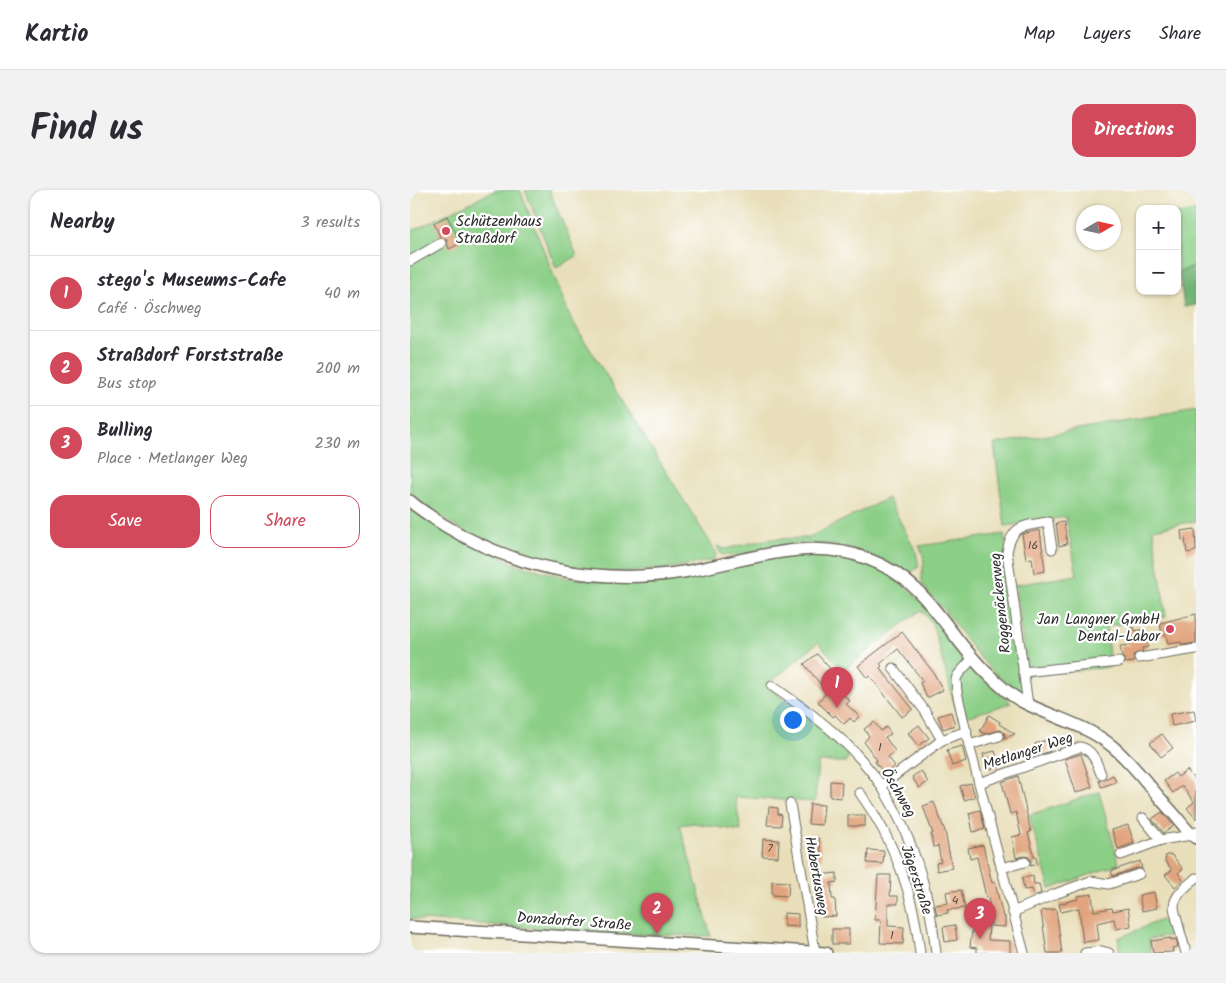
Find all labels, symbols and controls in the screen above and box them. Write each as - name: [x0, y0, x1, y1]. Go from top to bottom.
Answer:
- text: Kartio: [25, 15, 88, 54]
- text: Map: [1024, 20, 1055, 49]
- text: Layers: [1083, 20, 1131, 49]
- text: Share: [1159, 20, 1201, 49]
- text: Find us: [30, 102, 143, 158]
- button: Directions: [1072, 104, 1196, 157]
- north arrow: [1076, 205, 1121, 250]
- map controls: [1136, 205, 1181, 295]
- button: +: [1136, 205, 1181, 250]
- text: Nearby: [50, 206, 115, 239]
- text: 3 results: [301, 210, 360, 235]
- place label: Schützenhaus Straßdorf: [456, 210, 542, 251]
- marker: Schützenhaus Straßdorf: [440, 225, 452, 237]
- button: −: [1136, 250, 1181, 295]
- text: stego's Museums-Cafe: [97, 266, 286, 296]
- text: 1: [64, 281, 68, 306]
- text: 40 m: [324, 281, 360, 306]
- text: Café · Öschweg: [97, 296, 202, 321]
- text: Straßdorf Forststraße: [97, 341, 283, 371]
- text: 2: [61, 356, 71, 381]
- text: 200 m: [316, 356, 360, 381]
- text: Bus stop: [97, 371, 156, 396]
- text: Bulling: [97, 416, 153, 446]
- text: 3: [62, 431, 70, 456]
- text: 230 m: [314, 431, 360, 456]
- text: Place · Metlanger Weg: [97, 446, 248, 471]
- button: Save: [50, 495, 200, 548]
- button: Share: [210, 495, 360, 548]
- house number: 16: [1028, 536, 1038, 555]
- street label: Roggenäckerweg: [984, 552, 1018, 654]
- place label: Jan Langner GmbH Dental-Labor: [1037, 608, 1161, 649]
- marker: Jan Langner GmbH Dental-Labor: [1164, 623, 1176, 635]
- pin: 1: [821, 667, 853, 708]
- your location: [780, 707, 806, 733]
- street label: Metlanger Weg: [980, 726, 1076, 778]
- house number: 1: [878, 738, 882, 757]
- street label: Öschweg: [874, 763, 922, 823]
- street label: Hubertusweg: [797, 834, 835, 918]
- house number: 7: [767, 839, 773, 858]
- street label: Jägerstraße: [893, 842, 939, 918]
- house number: 4: [952, 891, 959, 910]
- pin: 2: [641, 893, 673, 934]
- pin: 3: [964, 898, 996, 939]
- street label: Donzdorfer Straße: [516, 906, 632, 938]
- house number: 1: [890, 926, 894, 945]

